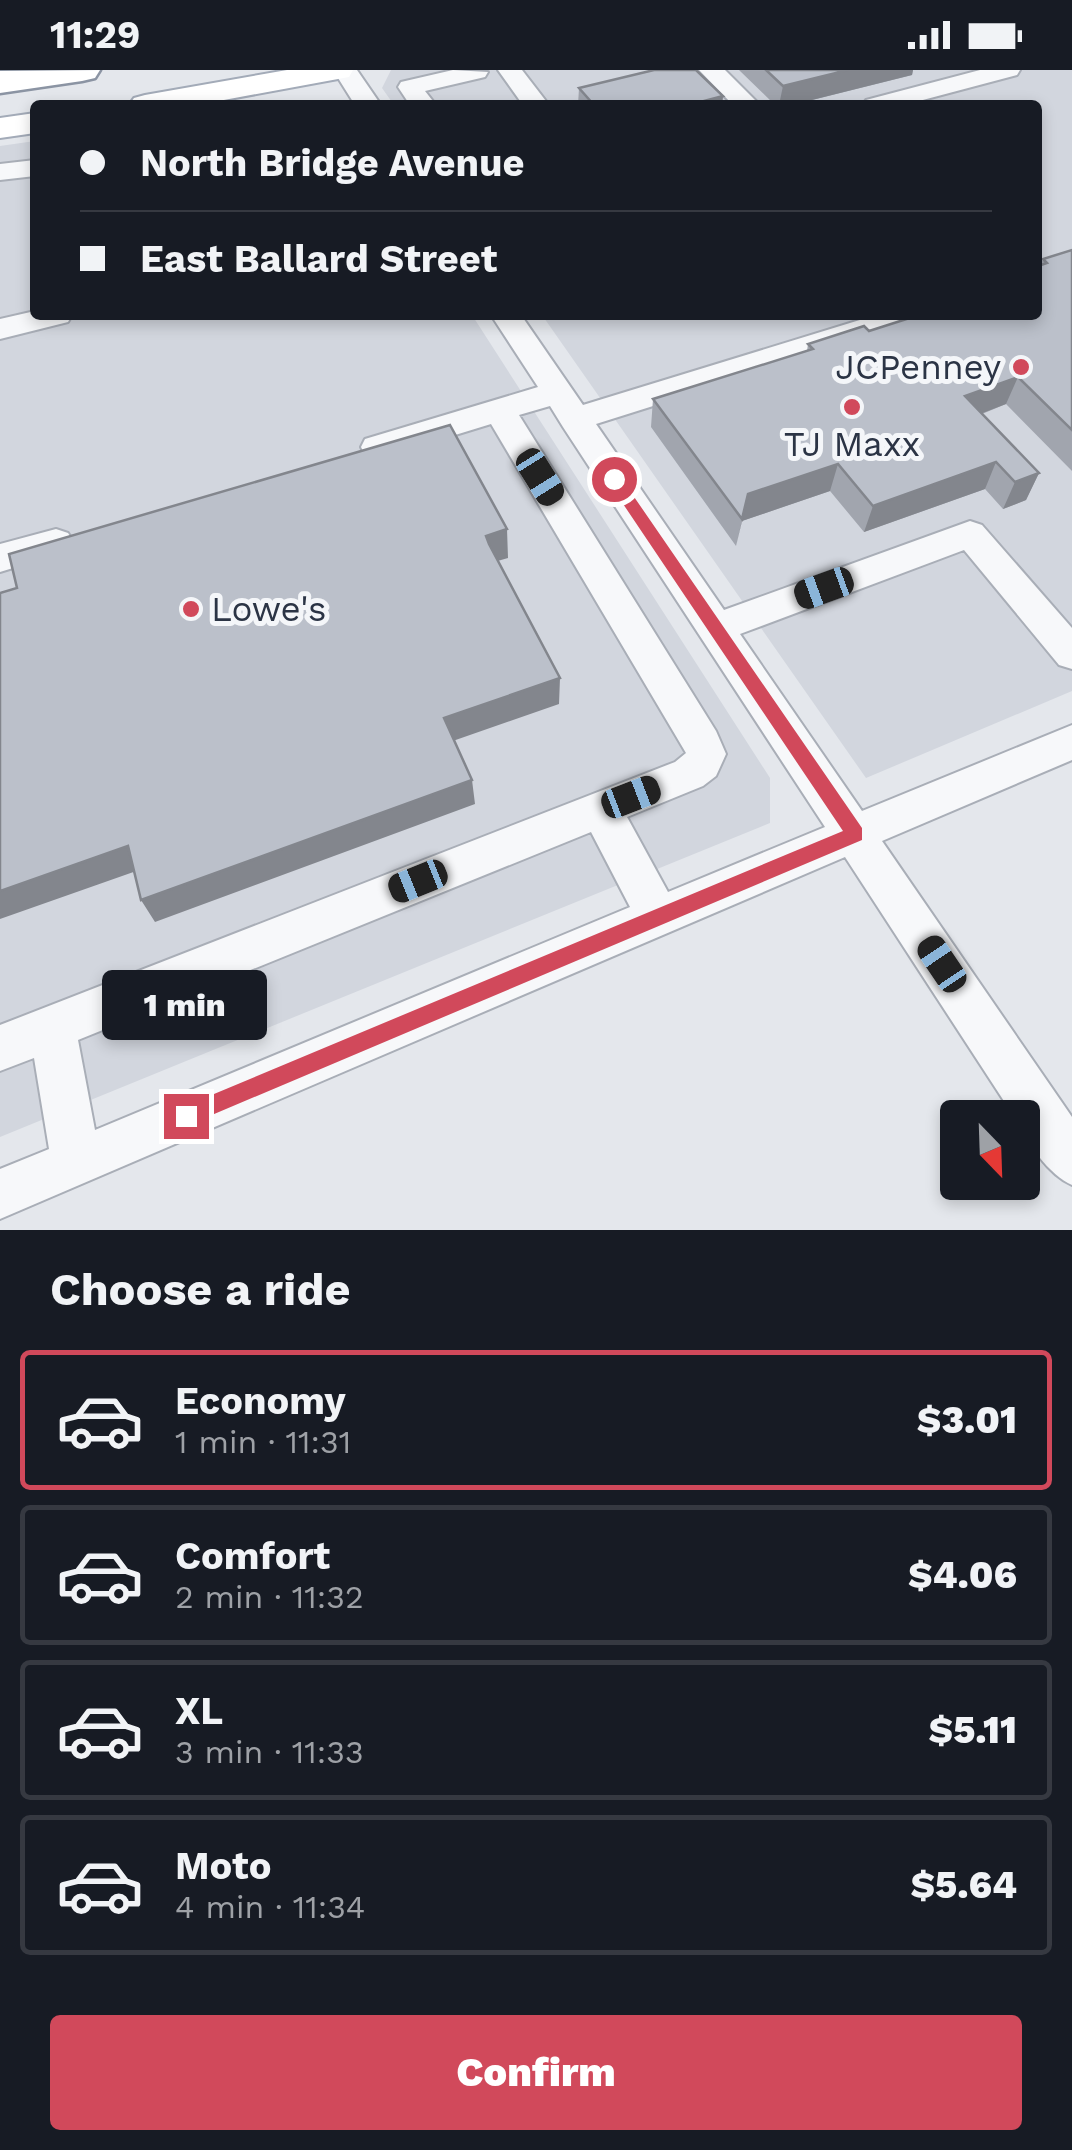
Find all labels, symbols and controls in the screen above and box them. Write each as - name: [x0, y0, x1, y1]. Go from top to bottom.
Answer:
- text: 11:29: [50, 13, 140, 57]
- text: North Bridge Avenue: [140, 141, 525, 185]
- text: East Ballard Street: [140, 237, 497, 281]
- place label: JCPenney: [835, 346, 1001, 388]
- marker: JCPenney: [1010, 356, 1032, 378]
- marker: TJ Maxx: [841, 396, 863, 418]
- place label: TJ Maxx: [784, 423, 920, 465]
- car: [511, 444, 569, 510]
- route start: [592, 457, 637, 502]
- car: [791, 564, 857, 612]
- place label: Lowe's: [211, 588, 326, 630]
- marker: Lowe's: [180, 598, 202, 620]
- car: [598, 772, 664, 822]
- car: [385, 856, 451, 906]
- car: [913, 931, 971, 997]
- callout: 1 min: [104, 971, 268, 1041]
- text: 1 min: [143, 986, 226, 1024]
- route end: [164, 1094, 209, 1139]
- north arrow: [940, 1100, 1040, 1200]
- map controls: [940, 1100, 1040, 1200]
- text: Choose a ride: [50, 1263, 350, 1316]
- icon: car: [55, 1375, 145, 1465]
- text: Economy: [175, 1379, 346, 1423]
- text: $3.01: [917, 1398, 1017, 1442]
- text: 1 min · 11:31: [175, 1423, 351, 1461]
- icon: car: [55, 1530, 145, 1620]
- text: Comfort: [175, 1534, 330, 1578]
- text: $4.06: [908, 1553, 1017, 1597]
- text: 2 min · 11:32: [175, 1578, 364, 1616]
- icon: car: [55, 1685, 145, 1775]
- text: XL: [175, 1689, 223, 1733]
- text: $5.11: [929, 1708, 1017, 1752]
- text: 3 min · 11:33: [175, 1733, 364, 1771]
- icon: car: [55, 1840, 145, 1930]
- text: Moto: [175, 1844, 271, 1888]
- text: $5.64: [910, 1863, 1017, 1907]
- text: 4 min · 11:34: [175, 1888, 365, 1926]
- button: Confirm: [50, 2015, 1022, 2130]

